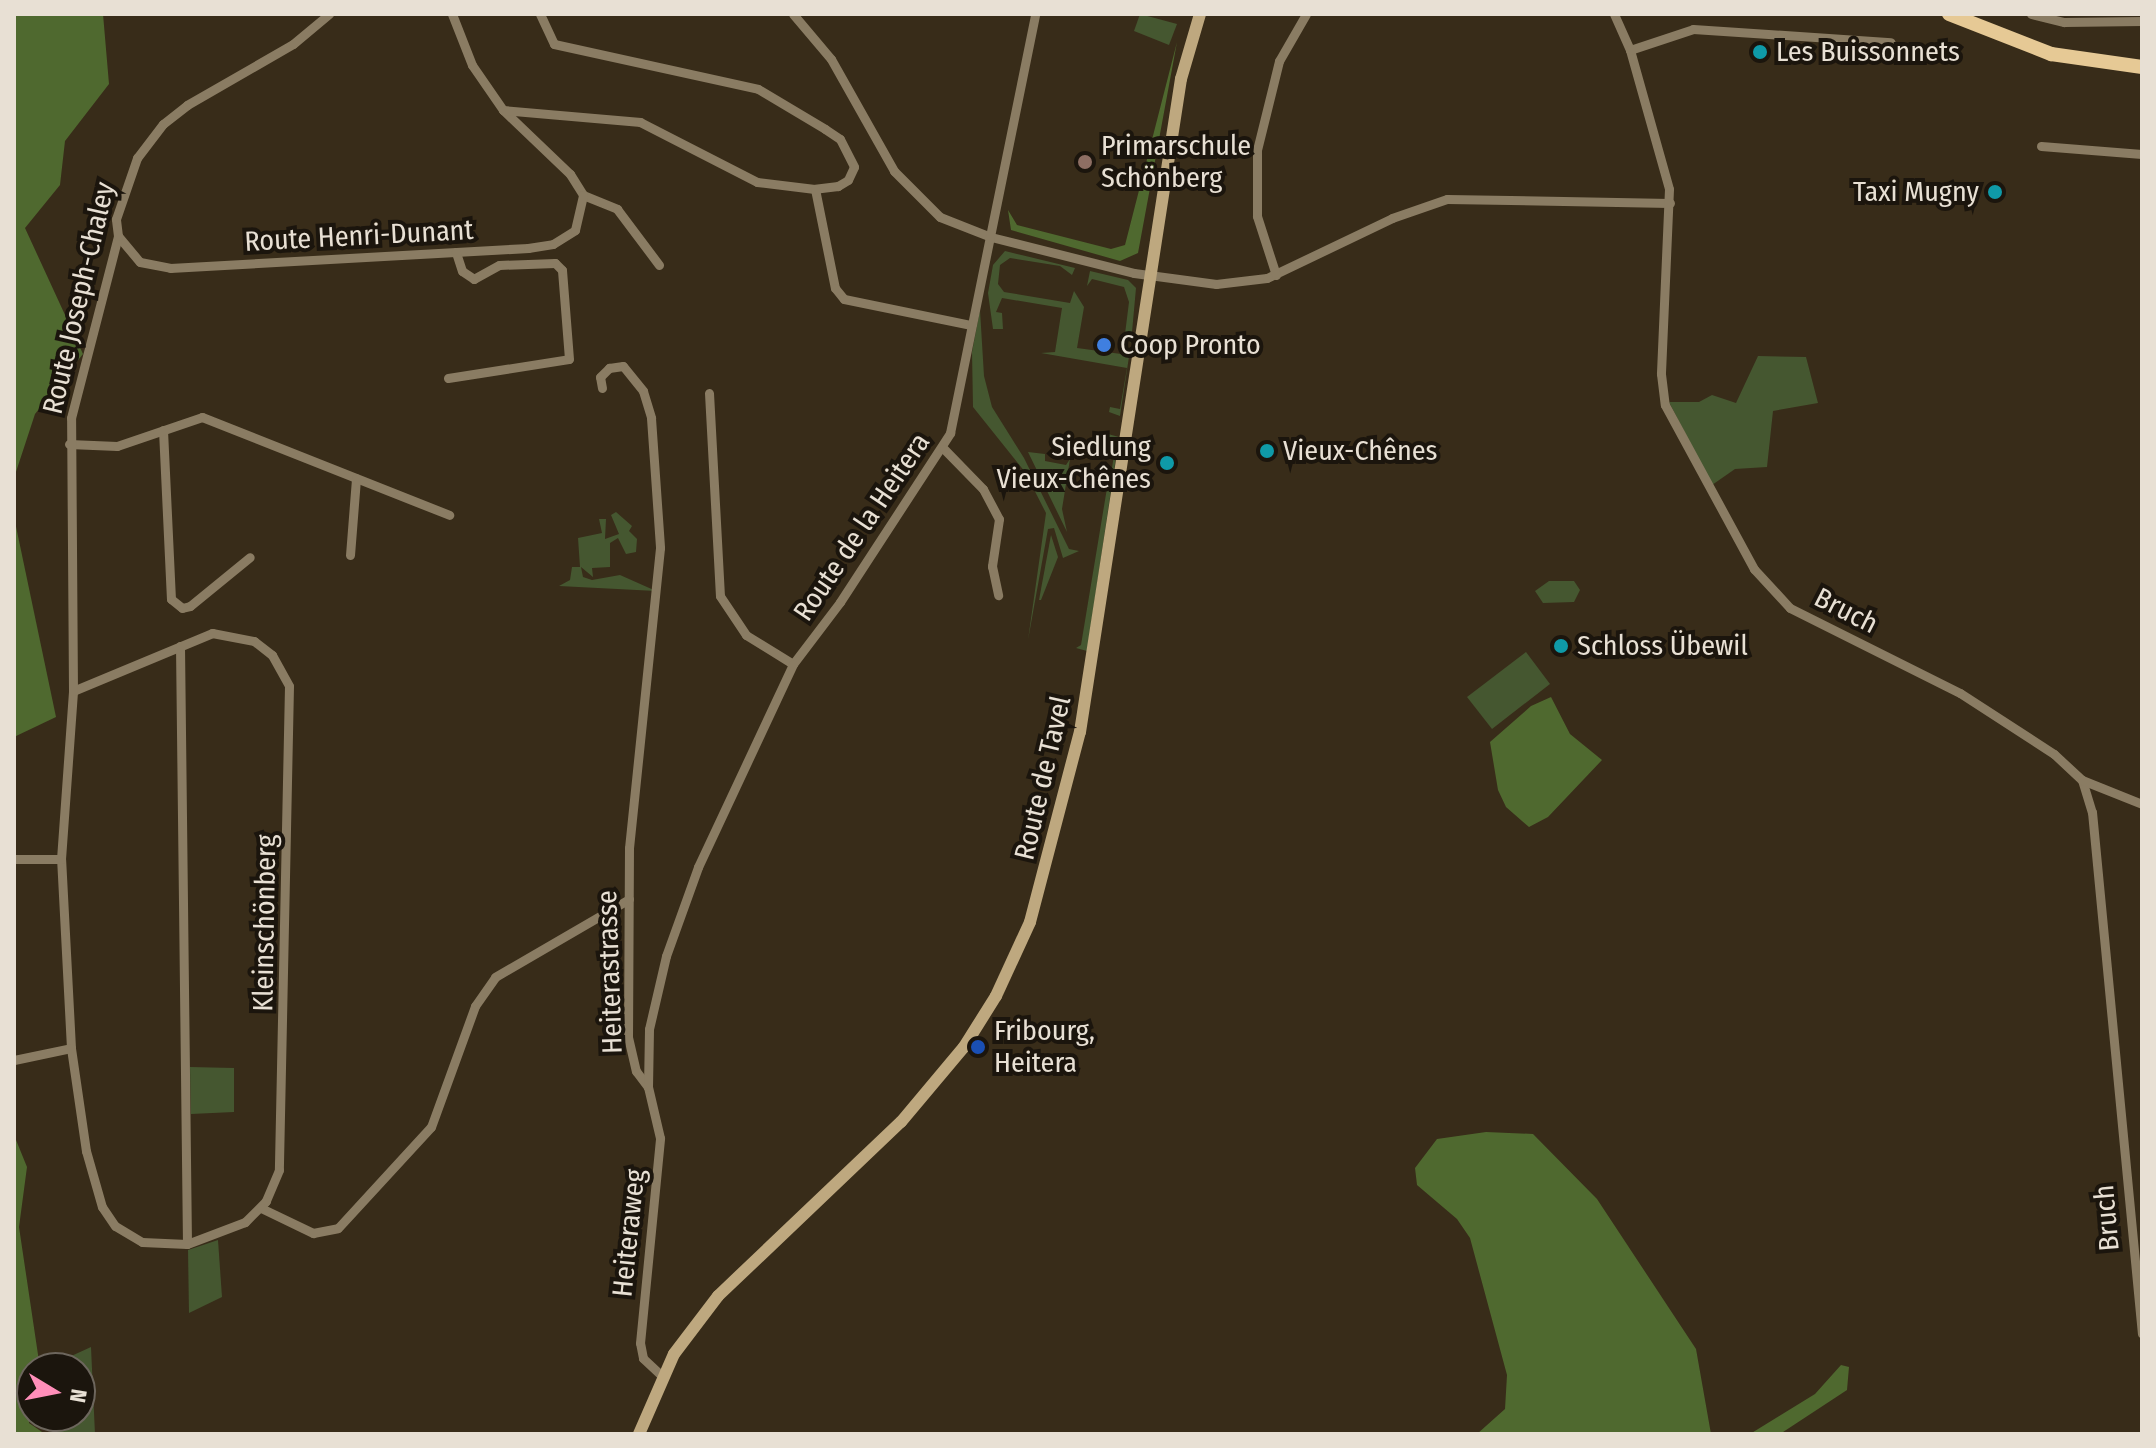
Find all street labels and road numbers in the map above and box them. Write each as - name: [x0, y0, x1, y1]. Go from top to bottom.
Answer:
- street label: Route Joseph-Chaley: [36, 179, 122, 417]
- street label: Route Henri-Dunant: [244, 213, 474, 259]
- street label: Route de la Heitera: [787, 427, 937, 627]
- street label: Bruch: [1809, 581, 1883, 641]
- street label: Route de Tavel: [1008, 693, 1078, 863]
- street label: Kleinschönberg: [247, 834, 283, 1012]
- street label: Heiterastrasse: [590, 890, 630, 1054]
- street label: Heiteraweg: [606, 1167, 652, 1299]
- street label: Bruch: [2087, 1183, 2127, 1253]

